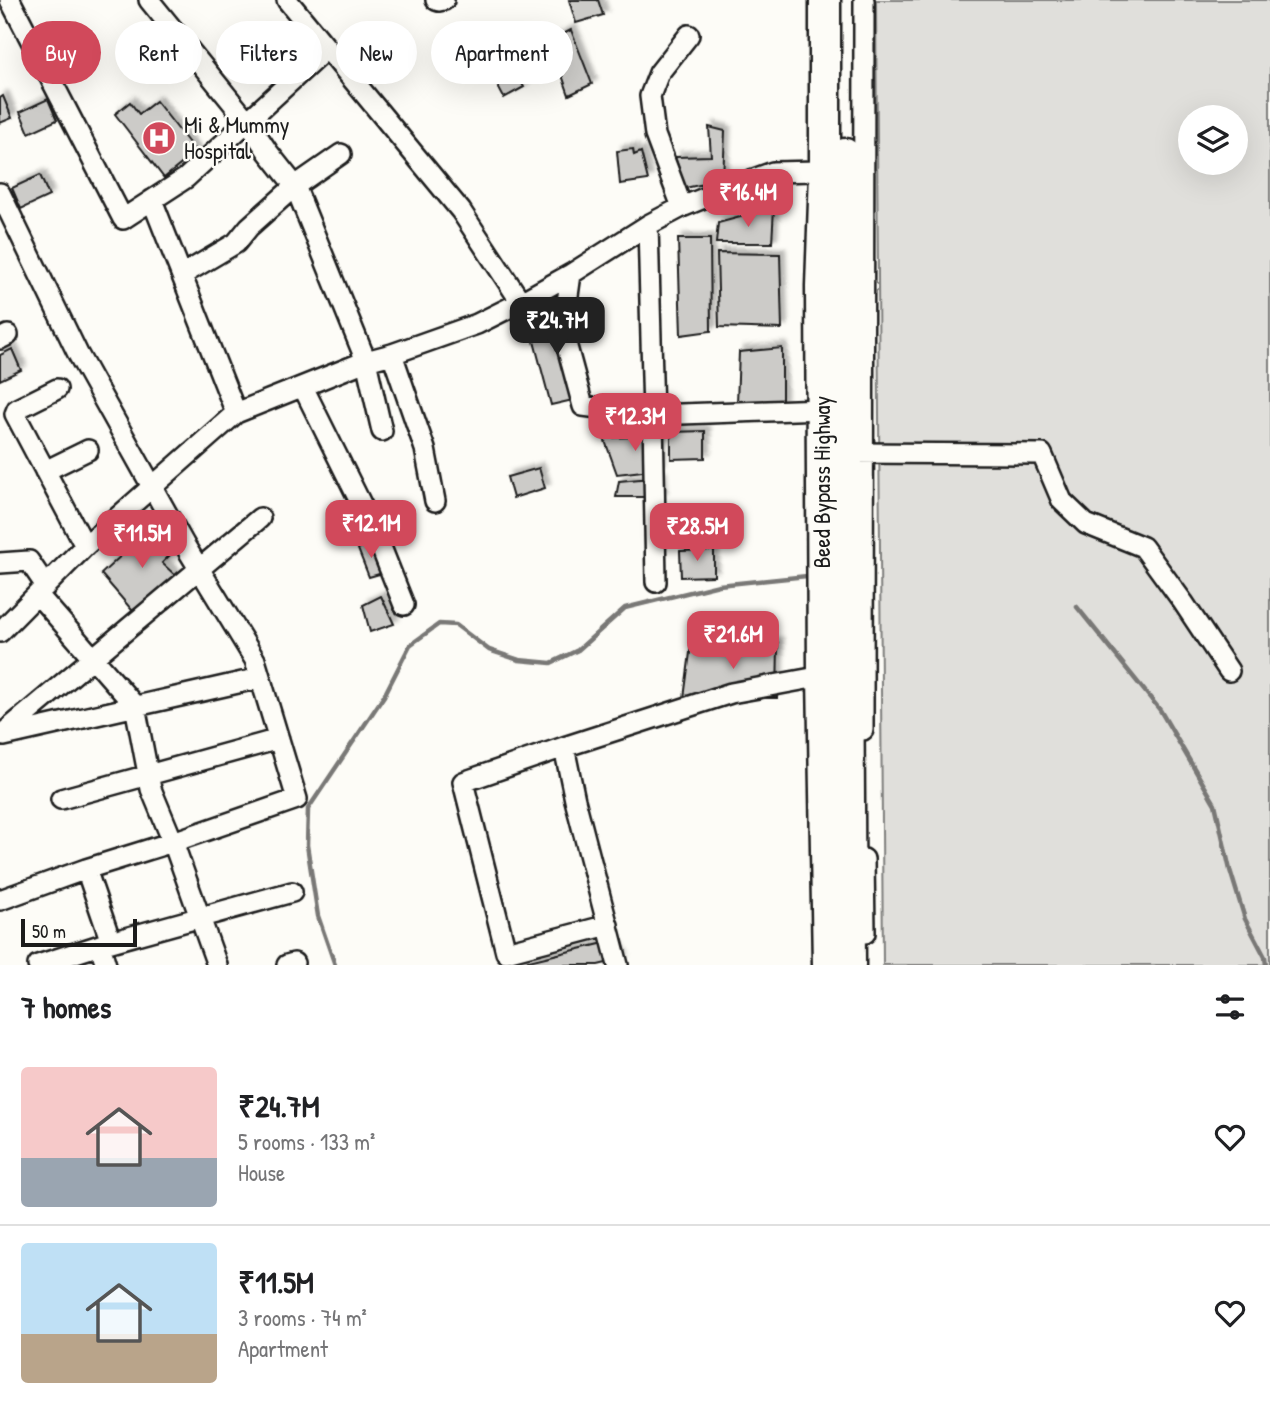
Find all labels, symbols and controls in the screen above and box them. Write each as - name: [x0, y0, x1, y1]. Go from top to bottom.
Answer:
- chip: Buy: [21, 21, 101, 84]
- chip: Rent: [115, 21, 202, 84]
- chip: Filters: [216, 21, 322, 84]
- chip: New: [336, 21, 417, 84]
- chip: Apartment: [431, 21, 573, 84]
- map controls: [1178, 105, 1248, 175]
- button: layers: [1178, 105, 1248, 175]
- place label: Mi & Mummy Hospital: [184, 109, 290, 166]
- hospital icon: Mi & Mummy Hospital: [140, 119, 178, 157]
- pin: ₹16.4M: [691, 170, 805, 229]
- text: ₹16.4M: [719, 176, 777, 207]
- pin: ₹24.7M: [500, 298, 614, 357]
- text: ₹24.7M: [526, 304, 588, 335]
- pin: ₹12.3M: [578, 393, 692, 453]
- street label: Beed Bypass Highway: [806, 395, 837, 568]
- text: ₹12.3M: [604, 400, 666, 431]
- pin: ₹12.1M: [314, 500, 428, 560]
- pin: ₹28.5M: [640, 504, 754, 563]
- text: ₹12.1M: [341, 507, 401, 538]
- pin: ₹11.5M: [85, 510, 199, 570]
- text: ₹28.5M: [666, 510, 728, 541]
- text: ₹11.5M: [113, 517, 171, 548]
- pin: ₹21.6M: [676, 612, 790, 671]
- text: ₹21.6M: [703, 618, 763, 649]
- scale bar: [21, 916, 136, 948]
- text: 50 m: [32, 918, 66, 944]
- text: 7 homes: [21, 987, 111, 1027]
- icon: filters: [1211, 988, 1249, 1026]
- text: ₹24.7M: [238, 1086, 320, 1126]
- icon: home: [77, 1095, 161, 1179]
- icon: heart: [1211, 1118, 1249, 1156]
- text: 5 rooms · 133 m²: [238, 1126, 375, 1157]
- text: House: [238, 1157, 285, 1188]
- text: ₹11.5M: [238, 1262, 314, 1302]
- icon: home: [77, 1271, 161, 1355]
- icon: heart: [1211, 1294, 1249, 1332]
- text: 3 rooms · 74 m²: [238, 1302, 367, 1333]
- text: Apartment: [238, 1333, 328, 1364]

